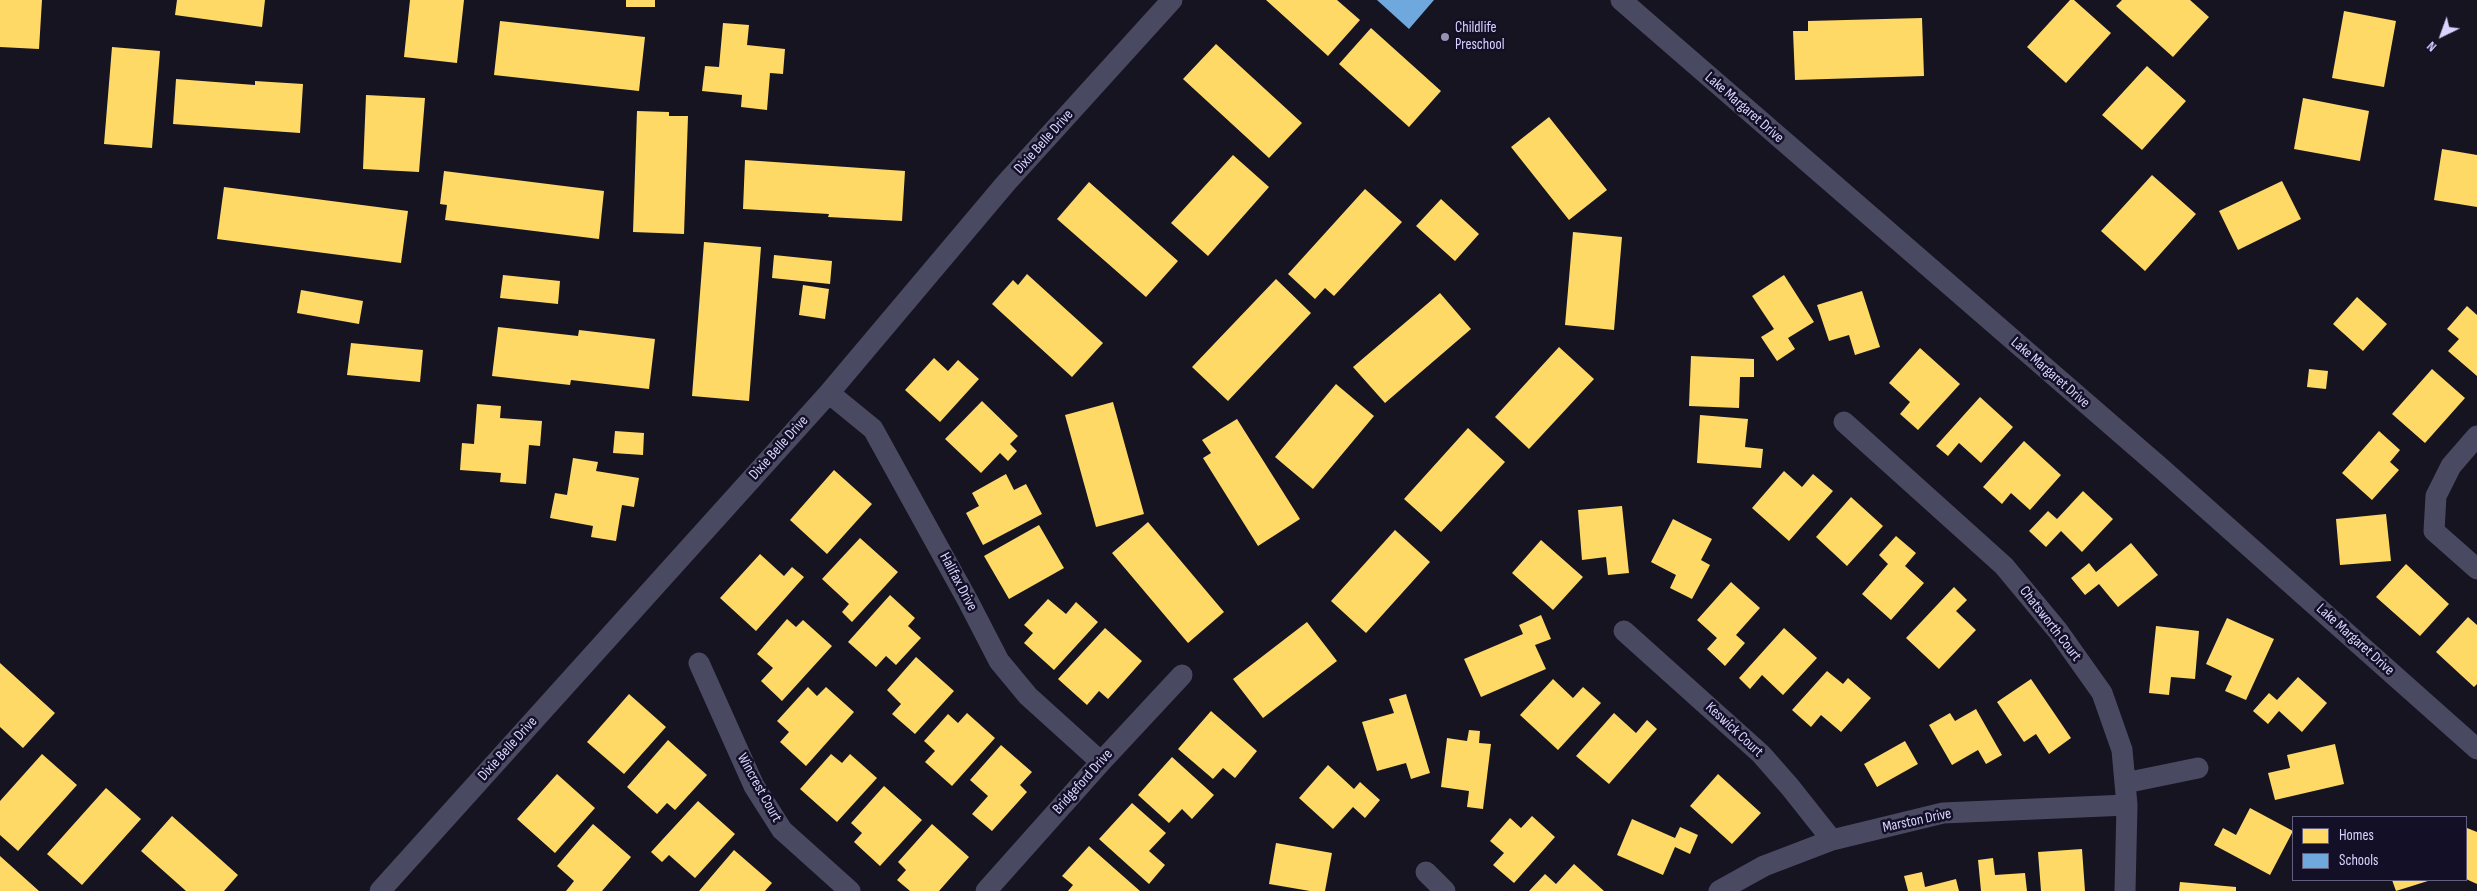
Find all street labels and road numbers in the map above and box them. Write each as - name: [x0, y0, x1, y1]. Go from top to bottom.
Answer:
- street label: Lake Margaret Drive: [1701, 69, 1787, 147]
- street label: Dixie Belle Drive: [1011, 106, 1077, 178]
- street label: Lake Margaret Drive: [2007, 334, 2093, 412]
- street label: Dixie Belle Drive: [746, 412, 812, 484]
- street label: Halifax Drive: [935, 550, 981, 614]
- street label: Chatsworth Court: [2015, 583, 2085, 665]
- street label: Lake Margaret Drive: [2312, 600, 2398, 680]
- street label: Keswick Court: [1702, 699, 1766, 761]
- street label: Dixie Belle Drive: [475, 713, 541, 785]
- street label: Bridgeford Drive: [1049, 746, 1117, 818]
- street label: Wincrest Court: [733, 750, 785, 826]
- street label: Marston Drive: [1881, 805, 1953, 837]

